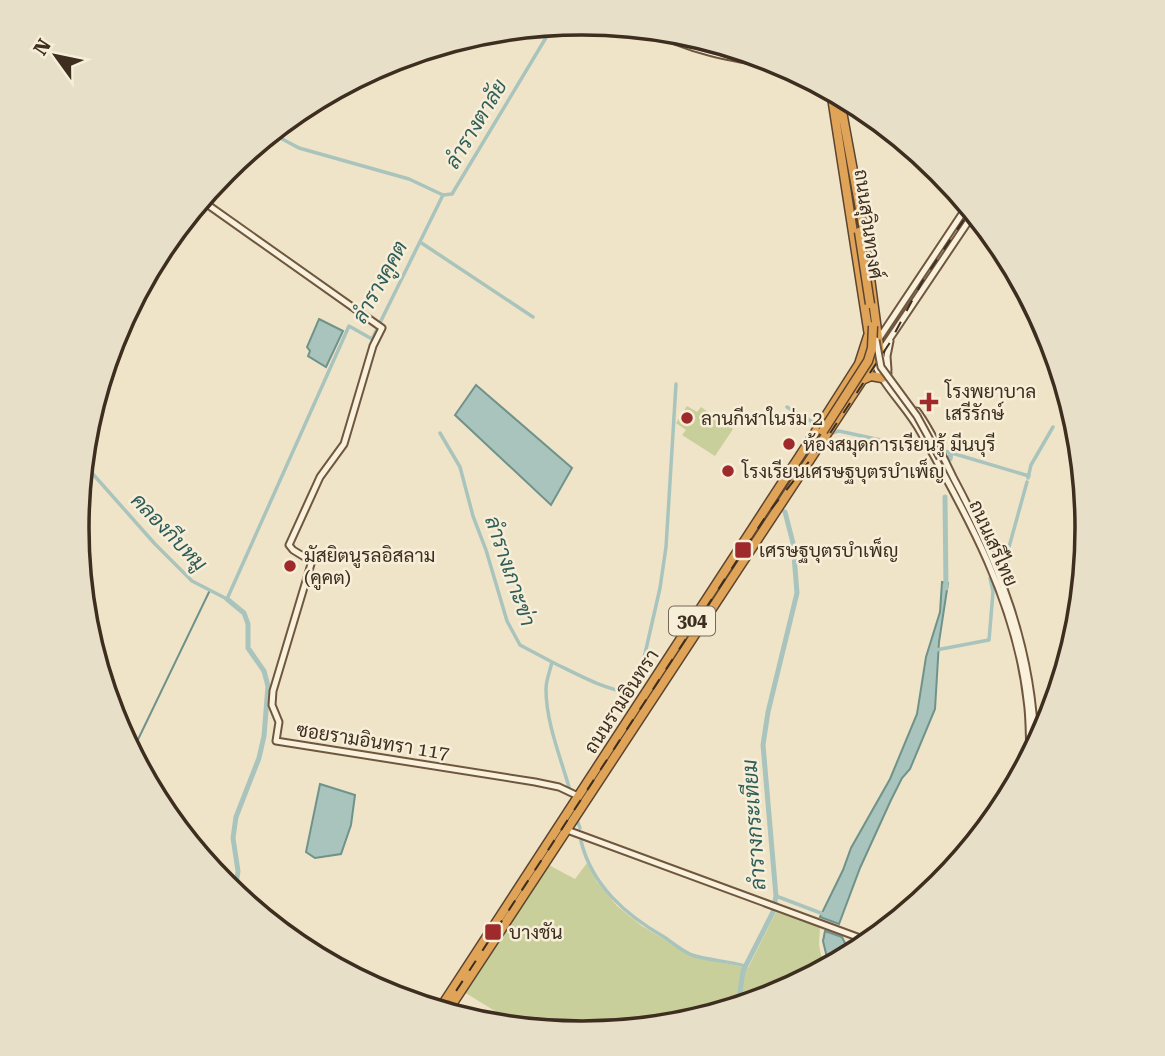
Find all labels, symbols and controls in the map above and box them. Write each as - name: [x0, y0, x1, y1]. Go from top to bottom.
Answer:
- north arrow: [21, 21, 91, 91]
- text: N: [29, 34, 56, 59]
- water label: ลำรางตาลัย: [440, 75, 512, 173]
- street label: ถนนสุวินทวงศ์: [848, 168, 889, 280]
- water label: ลำรางคูคต: [348, 237, 415, 329]
- place label: โรงพยาบาล เสรีรักษ์: [944, 379, 1036, 425]
- marker: โรงพยาบาล เสรีรักษ์: [919, 392, 939, 412]
- place label: ลานกีฬาในร่ม 2: [701, 406, 823, 430]
- marker: ลานกีฬาในร่ม 2: [679, 410, 695, 426]
- place label: ห้องสมุดการเรียนรู้ มีนบุรี: [803, 432, 995, 458]
- marker: ห้องสมุดการเรียนรู้ มีนบุรี: [781, 436, 797, 452]
- place label: โรงเรียนเศรษฐบุตรบำเพ็ญ: [741, 458, 945, 484]
- marker: โรงเรียนเศรษฐบุตรบำเพ็ญ: [720, 463, 736, 479]
- water label: คลองกีบหมู: [124, 488, 213, 578]
- street label: ถนนเสรีไทย: [964, 496, 1024, 590]
- water label: ลำรางเกาะข่า: [480, 513, 540, 629]
- place label: เศรษฐบุตรบำเพ็ญ: [759, 537, 898, 563]
- marker: เศรษฐบุตรบำเพ็ญ: [733, 540, 753, 560]
- place label: มัสยิตนูรลอิสลาม (คูคต): [304, 544, 435, 591]
- marker: มัสยิตนูรลอิสลาม (คูคต): [282, 558, 298, 574]
- road number: 304: [669, 606, 715, 636]
- street label: ถนนรามอินทรา: [579, 645, 664, 758]
- street label: ซอยรามอินทรา 117: [295, 718, 451, 765]
- water label: ลำรางกระเทียม: [736, 759, 771, 891]
- place label: บางชัน: [509, 921, 563, 944]
- marker: บางชัน: [483, 922, 503, 942]

